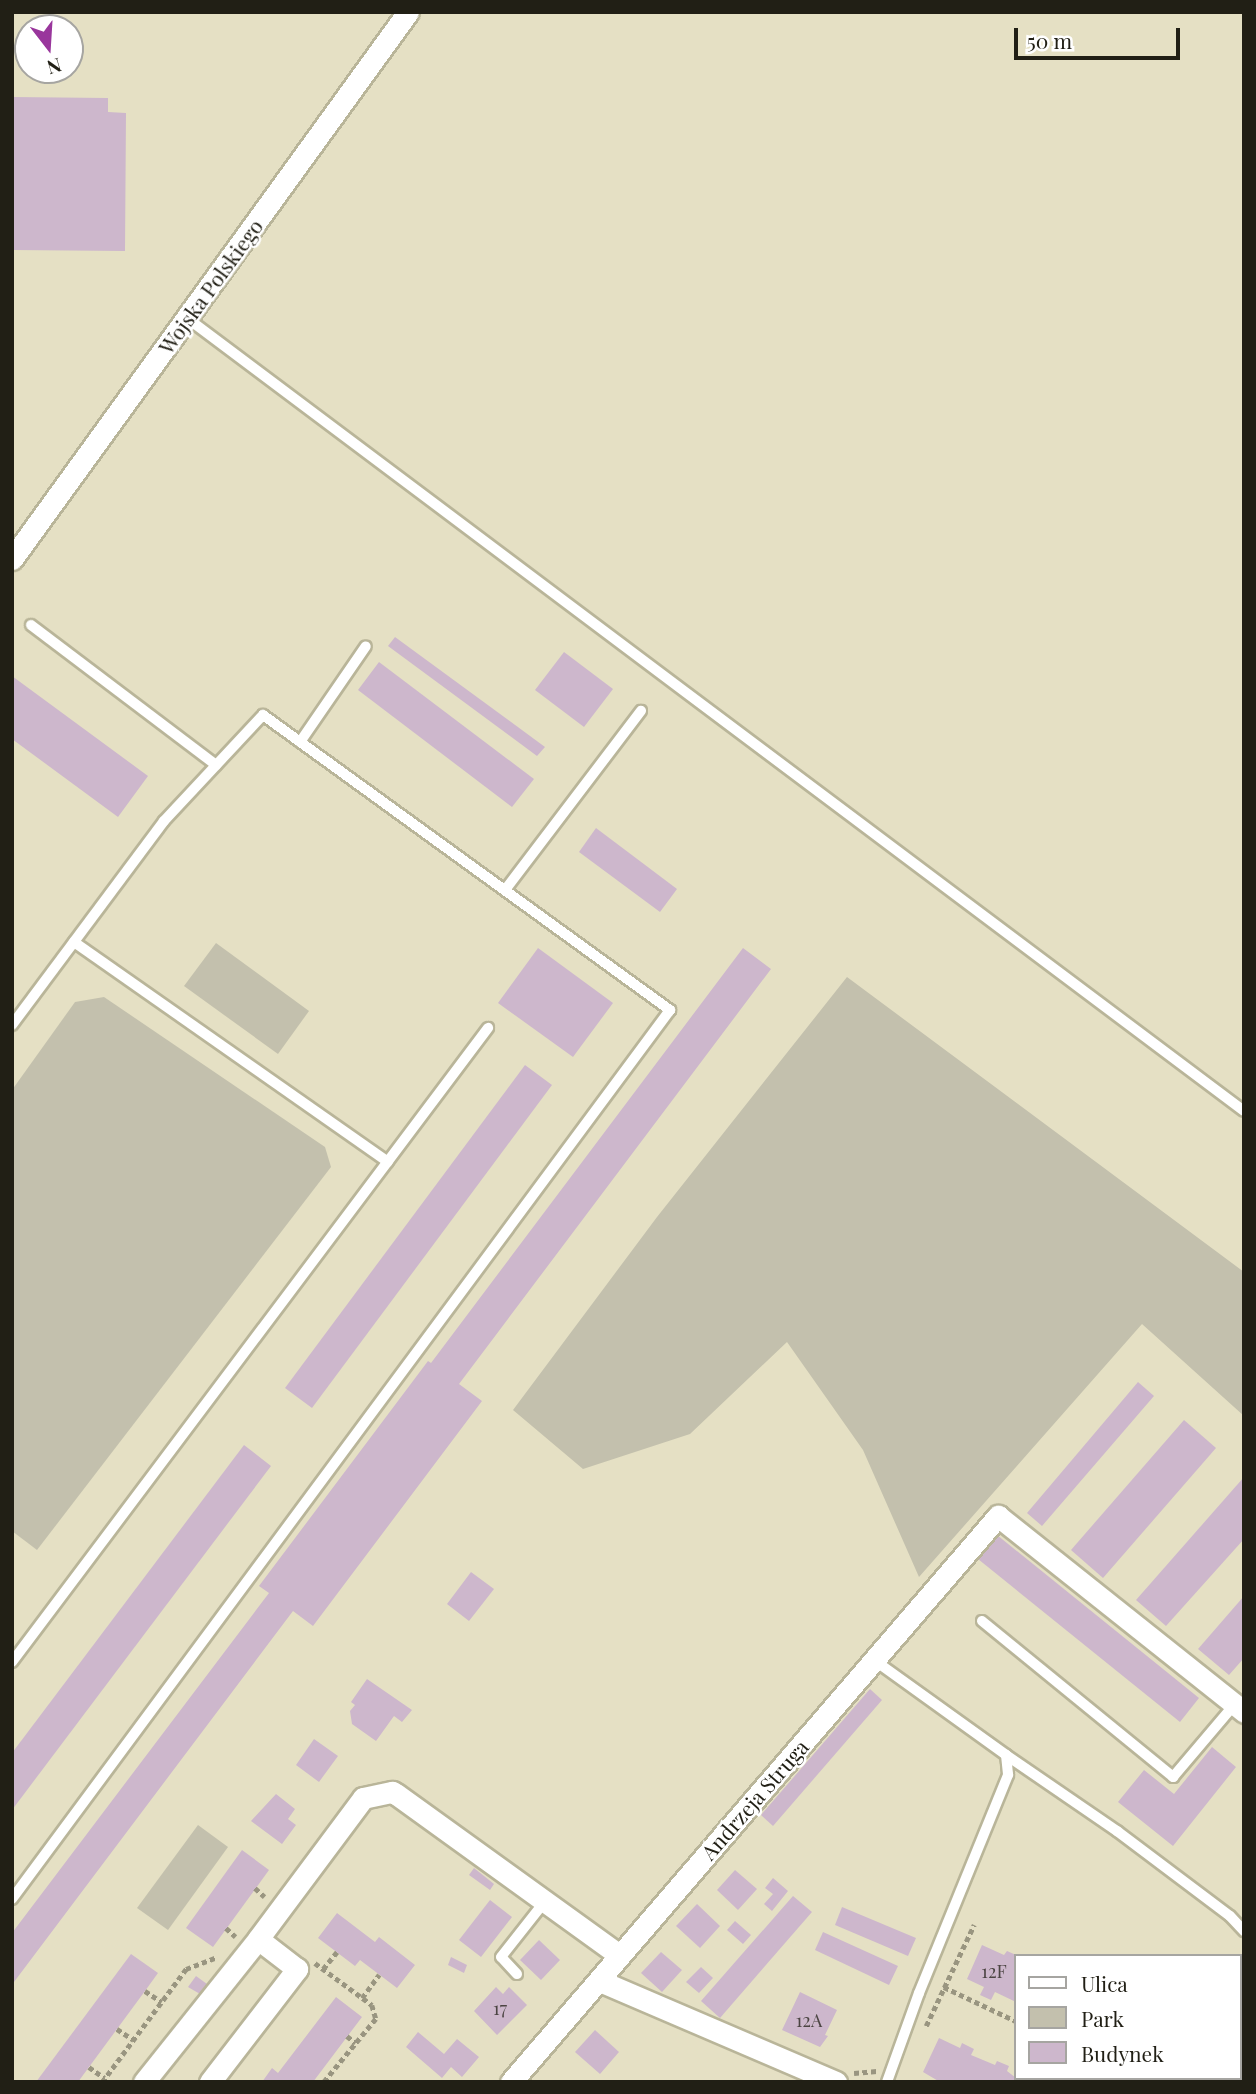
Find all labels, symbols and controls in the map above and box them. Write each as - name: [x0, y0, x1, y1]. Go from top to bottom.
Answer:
- north arrow: [14, 14, 84, 84]
- scale bar: [1018, 14, 1184, 58]
- text: 50 m: [1027, 26, 1072, 54]
- text: N: [44, 53, 65, 82]
- street label: Wojska Polskiego: [153, 214, 267, 358]
- street label: Andrzeja Struga: [695, 1734, 813, 1864]
- legend: [1014, 1954, 1242, 2080]
- house number: 12F: [981, 1960, 1007, 1982]
- text: Ulica: [1081, 1969, 1128, 1997]
- house number: 17: [493, 1997, 507, 2019]
- text: Park: [1081, 2004, 1124, 2032]
- house number: 12A: [796, 2009, 822, 2031]
- text: Budynek: [1081, 2039, 1164, 2067]

